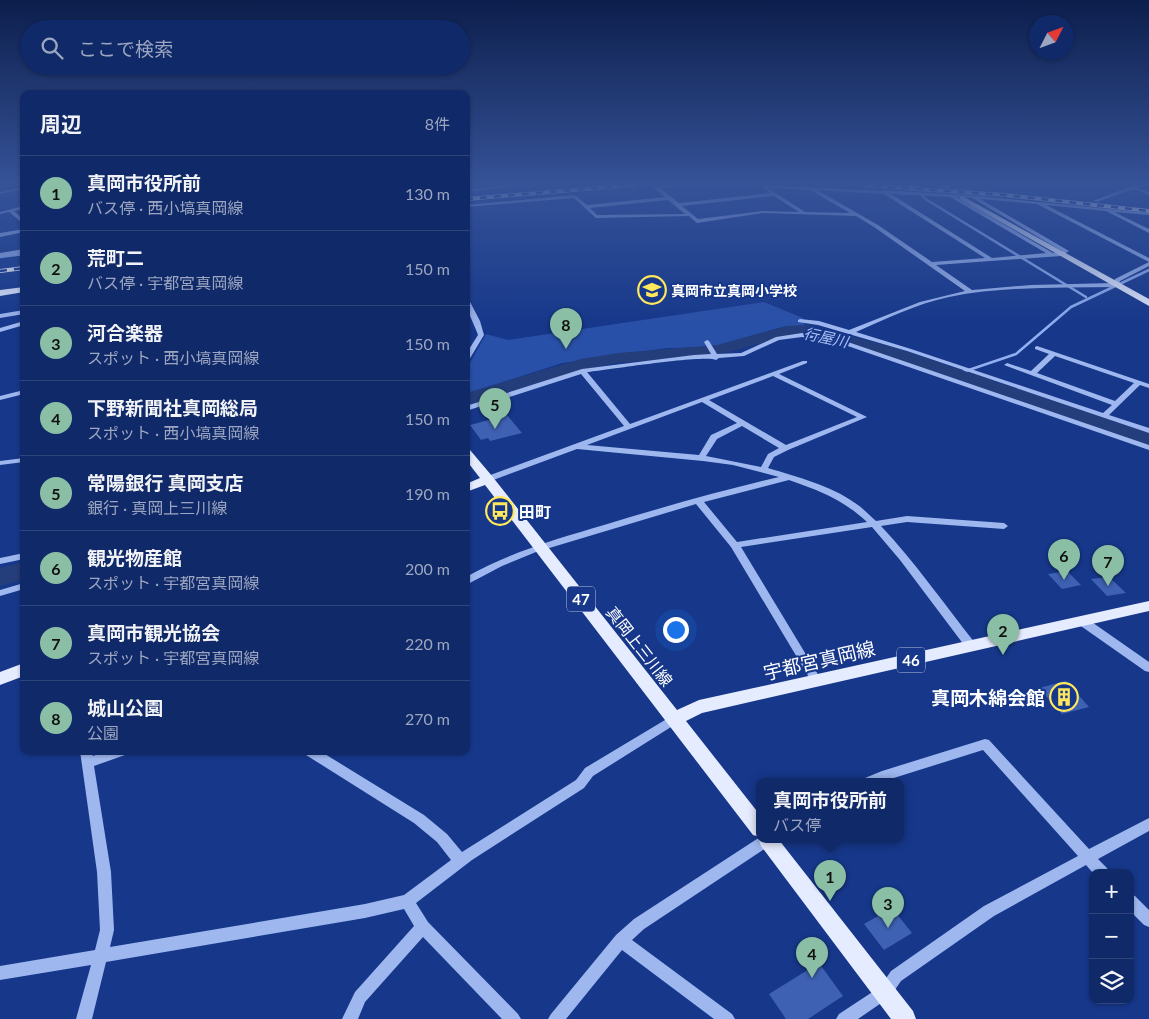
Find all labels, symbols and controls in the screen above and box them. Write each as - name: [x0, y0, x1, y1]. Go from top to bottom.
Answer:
- north arrow: [1029, 15, 1074, 60]
- search box: [20, 20, 470, 75]
- icon: search: [38, 34, 66, 62]
- text: ここで検索: [78, 37, 173, 60]
- text: 周辺: [40, 111, 82, 136]
- text: 8件: [425, 114, 450, 133]
- text: 真岡市役所前: [87, 171, 201, 194]
- text: 1: [51, 184, 61, 203]
- text: 130 m: [405, 184, 450, 203]
- text: バス停 · 西小塙真岡線: [87, 198, 243, 217]
- text: 荒町二: [87, 246, 144, 269]
- text: 2: [51, 259, 61, 278]
- text: 150 m: [405, 259, 450, 278]
- text: バス停 · 宇都宮真岡線: [87, 273, 243, 292]
- school or university icon: 真岡市立真岡小学校: [637, 275, 667, 305]
- place label: 真岡市立真岡小学校: [671, 282, 797, 299]
- pin: 8: [550, 308, 582, 349]
- text: 河合楽器: [87, 321, 163, 344]
- water label: 行屋川: [802, 324, 852, 351]
- text: 3: [51, 334, 61, 353]
- text: 150 m: [405, 334, 450, 353]
- text: スポット · 西小塙真岡線: [87, 348, 259, 367]
- pin: 5: [479, 388, 511, 429]
- text: 下野新聞社真岡総局: [87, 396, 258, 419]
- text: 4: [51, 409, 61, 428]
- text: 150 m: [405, 409, 450, 428]
- text: スポット · 西小塙真岡線: [87, 423, 259, 442]
- text: 常陽銀行 真岡支店: [87, 471, 244, 494]
- text: 5: [51, 484, 61, 503]
- text: 190 m: [405, 484, 450, 503]
- bus stop icon: 田町: [485, 496, 515, 526]
- text: 銀行 · 真岡上三川線: [87, 498, 227, 517]
- place label: 田町: [519, 502, 551, 521]
- pin: 6: [1048, 539, 1080, 580]
- pin: 7: [1092, 545, 1124, 586]
- text: 観光物産館: [87, 546, 182, 569]
- text: 6: [51, 559, 61, 578]
- text: 200 m: [405, 559, 450, 578]
- text: スポット · 宇都宮真岡線: [87, 573, 259, 592]
- road number: 47: [567, 586, 595, 612]
- street label: 真岡上三川線: [603, 602, 677, 690]
- pin: 2: [987, 614, 1019, 655]
- your location: [663, 617, 689, 643]
- text: 真岡市観光協会: [87, 621, 220, 644]
- text: 7: [51, 634, 61, 653]
- text: 220 m: [405, 634, 450, 653]
- street label: 宇都宮真岡線: [761, 636, 877, 684]
- text: スポット · 宇都宮真岡線: [87, 648, 259, 667]
- road number: 46: [897, 648, 925, 672]
- building icon: 真岡木綿会館: [1049, 682, 1079, 712]
- place label: 真岡木綿会館: [931, 686, 1045, 709]
- text: 城山公園: [87, 696, 163, 719]
- text: 8: [51, 709, 61, 728]
- text: 270 m: [405, 709, 450, 728]
- text: 公園: [87, 723, 119, 742]
- popup: [756, 778, 904, 843]
- text: 真岡市役所前: [773, 788, 887, 811]
- text: バス停: [773, 815, 821, 834]
- pin: 1: [814, 860, 846, 901]
- map controls: [1089, 869, 1134, 1004]
- button: +: [1089, 869, 1134, 914]
- pin: 3: [872, 887, 904, 928]
- button: −: [1089, 914, 1134, 959]
- pin: 4: [796, 937, 828, 978]
- button: layers: [1089, 959, 1134, 1004]

